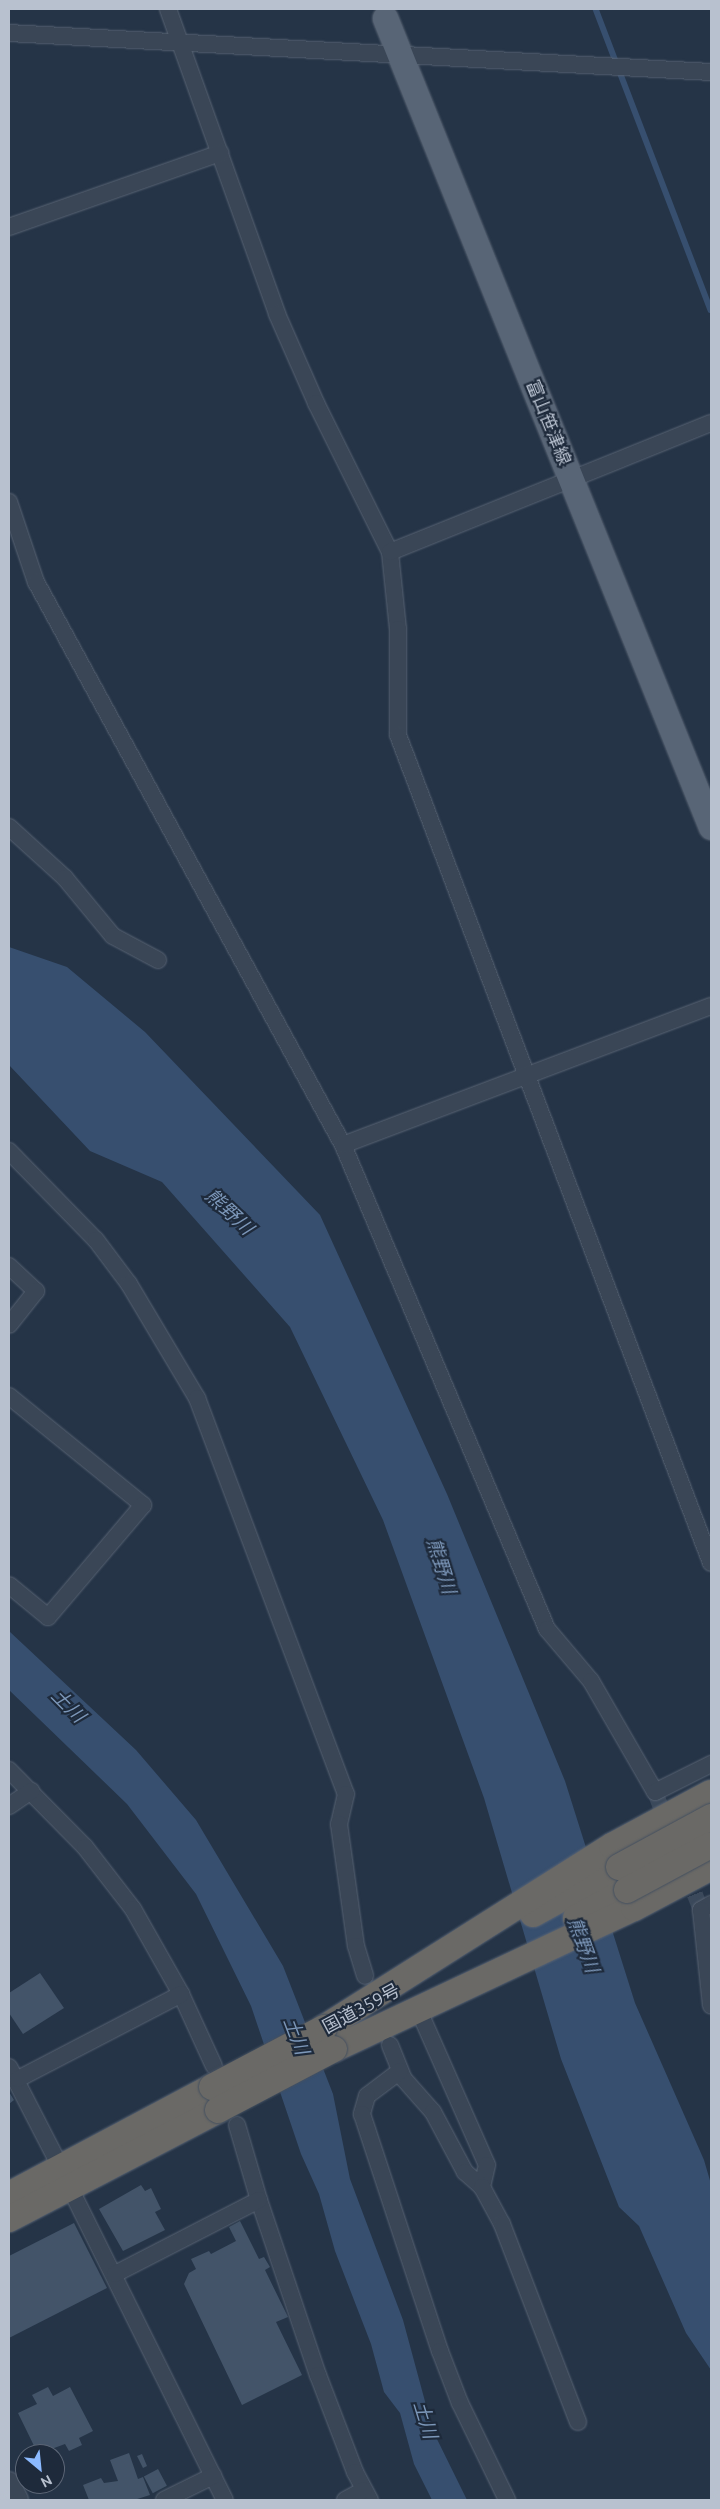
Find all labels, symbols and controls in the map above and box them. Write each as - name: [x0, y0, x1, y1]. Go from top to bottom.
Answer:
- street label: 富山笹津線: [522, 376, 576, 468]
- water label: 熊野川: [200, 1184, 258, 1240]
- water label: 熊野川: [422, 1535, 460, 1597]
- water label: 土川: [47, 1685, 89, 1727]
- water label: 熊野川: [563, 1914, 603, 1976]
- street label: 国道359号: [319, 1979, 403, 2037]
- water label: 土川: [279, 2014, 313, 2058]
- water label: 土川: [409, 2398, 441, 2442]
- north arrow: [15, 2444, 65, 2494]
- text: N: [38, 2472, 55, 2491]

